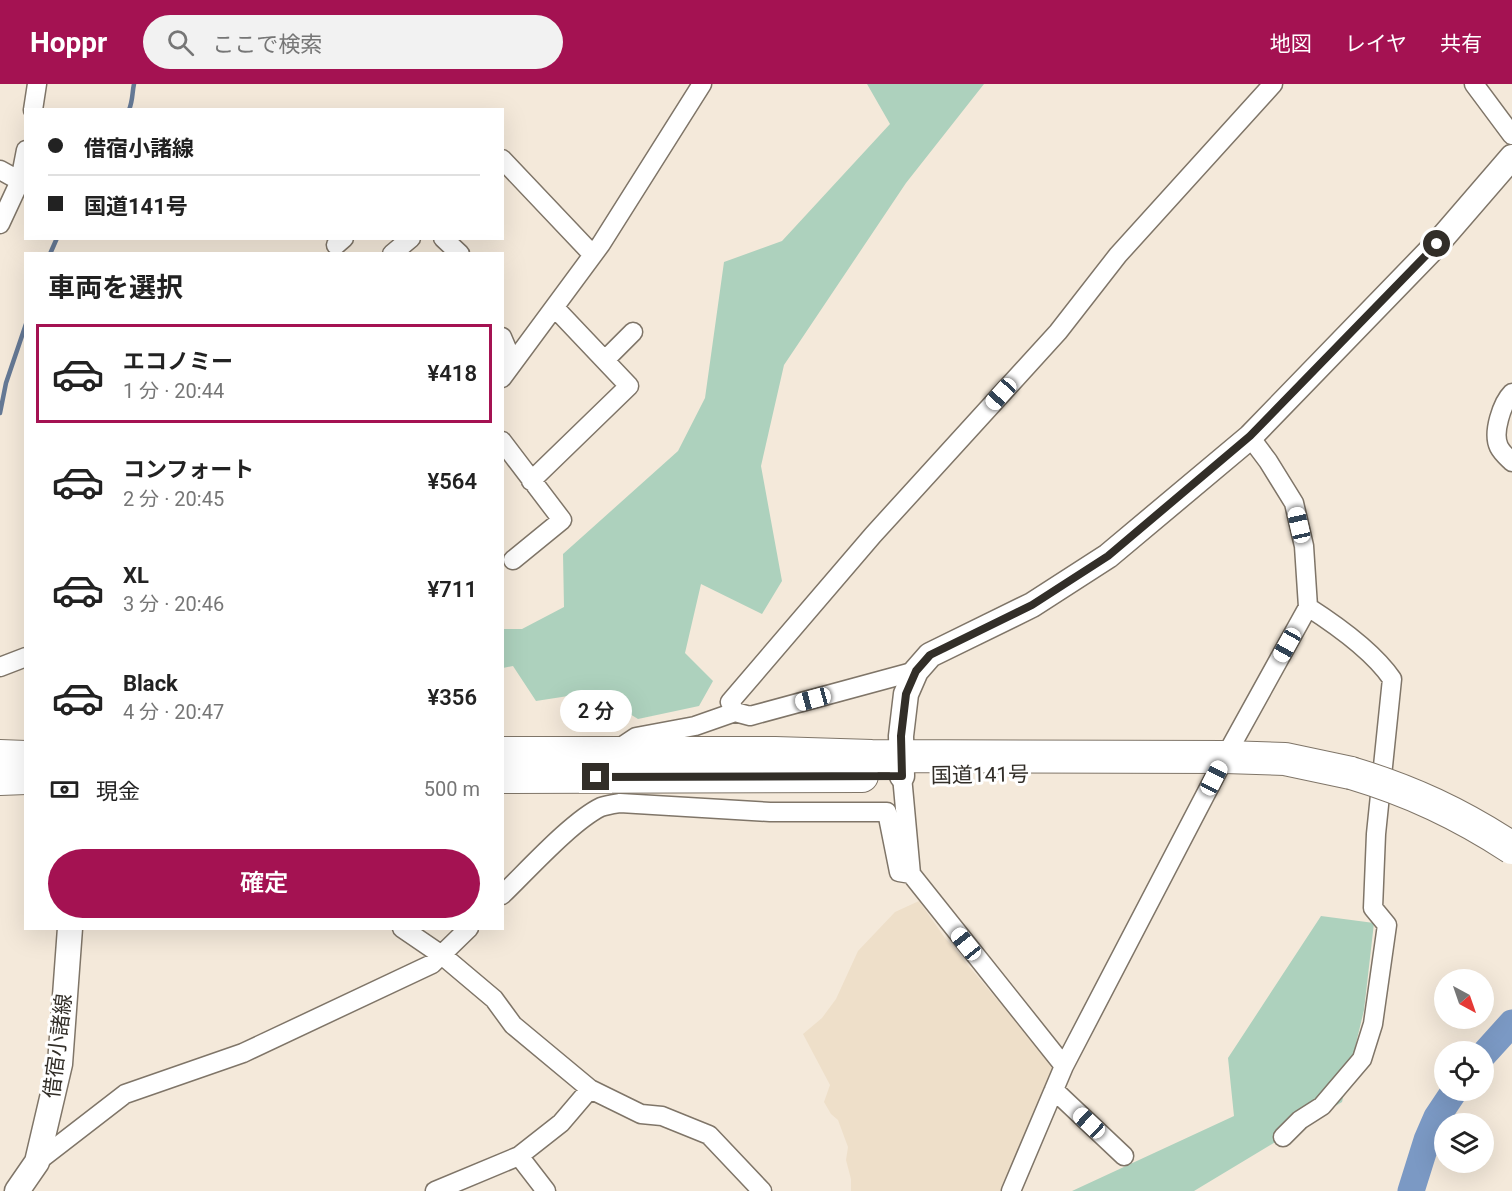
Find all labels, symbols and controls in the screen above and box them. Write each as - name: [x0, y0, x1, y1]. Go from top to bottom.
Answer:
- search box: [143, 15, 563, 69]
- text: Hoppr: [30, 26, 107, 59]
- icon: search: [164, 26, 197, 59]
- text: ここで検索: [212, 32, 322, 57]
- text: 地図: [1270, 32, 1312, 56]
- text: レイヤ: [1345, 32, 1407, 56]
- text: 共有: [1440, 32, 1482, 56]
- text: 借宿小諸線: [84, 136, 194, 161]
- text: 国道141号: [84, 194, 188, 219]
- route start: [1423, 230, 1450, 257]
- text: 車両を選択: [48, 272, 183, 304]
- icon: car: [51, 347, 105, 401]
- text: エコノミー: [123, 349, 233, 374]
- text: ¥418: [428, 361, 477, 386]
- car: [982, 375, 1020, 413]
- text: 1 分 · 20:44: [123, 379, 224, 403]
- icon: car: [51, 455, 105, 509]
- text: コンフォート: [123, 457, 254, 482]
- text: ¥564: [428, 469, 477, 494]
- text: 2 分 · 20:45: [123, 487, 224, 511]
- car: [1286, 505, 1312, 545]
- icon: car: [51, 563, 105, 617]
- text: XL: [123, 563, 149, 588]
- text: ¥711: [428, 577, 477, 602]
- text: 3 分 · 20:46: [123, 592, 224, 616]
- car: [1270, 625, 1304, 665]
- icon: car: [51, 671, 105, 725]
- text: Black: [123, 671, 178, 696]
- text: ¥356: [428, 685, 477, 710]
- car: [793, 686, 833, 712]
- callout: 2 分: [560, 690, 632, 732]
- text: 2 分: [578, 699, 614, 723]
- text: 4 分 · 20:47: [123, 700, 224, 724]
- car: [1198, 758, 1230, 798]
- street label: 国道141号: [931, 762, 1029, 788]
- route end: [582, 763, 609, 790]
- icon: cash: [48, 773, 81, 806]
- text: 500 m: [424, 777, 480, 801]
- text: 現金: [96, 779, 140, 804]
- button: 確定: [48, 849, 480, 918]
- car: [948, 924, 984, 964]
- north arrow: [1434, 969, 1494, 1029]
- map controls: [1434, 969, 1494, 1173]
- street label: 借宿小諸線: [40, 992, 76, 1100]
- button: locate: [1434, 1041, 1494, 1101]
- car: [1070, 1104, 1108, 1142]
- button: layers: [1434, 1113, 1494, 1173]

